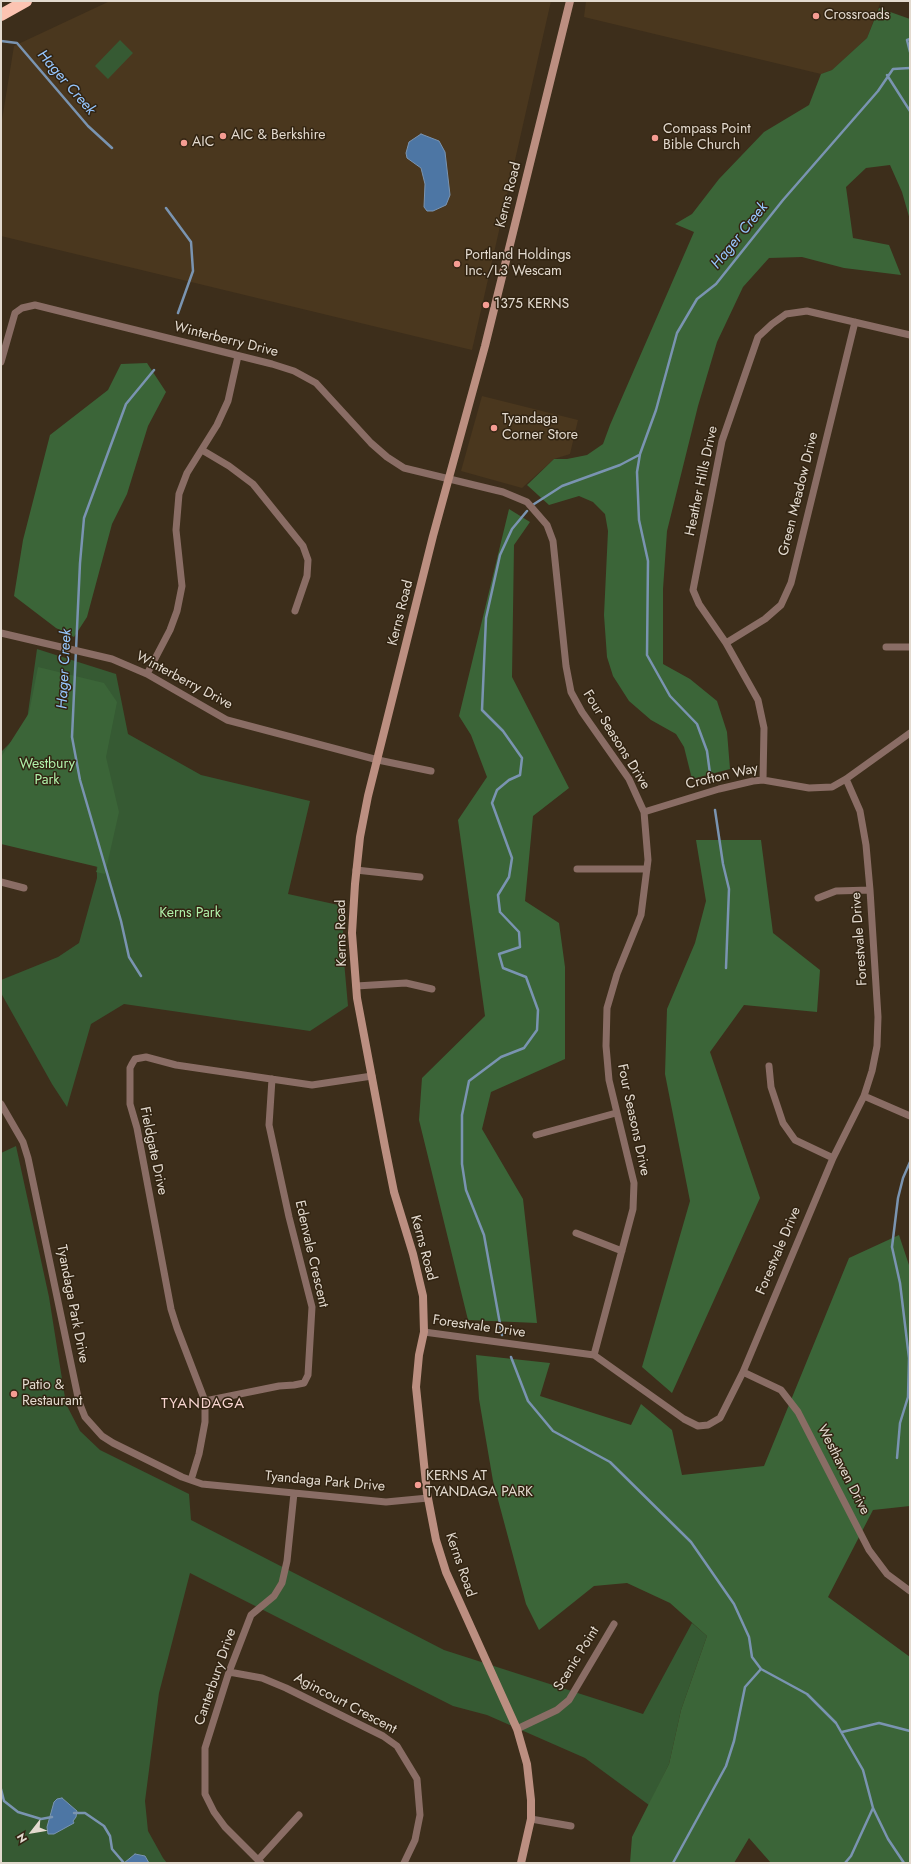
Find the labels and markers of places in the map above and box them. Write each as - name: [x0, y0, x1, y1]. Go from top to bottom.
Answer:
- place label: Crossroads: [824, 8, 890, 24]
- marker: Crossroads: [811, 11, 821, 21]
- place label: Compass Point Bible Church: [663, 122, 751, 154]
- place label: AIC & Berkshire: [231, 128, 326, 144]
- marker: AIC & Berkshire: [218, 131, 228, 141]
- marker: Compass Point Bible Church: [650, 133, 660, 143]
- place label: AIC: [192, 135, 214, 151]
- marker: AIC: [179, 138, 189, 148]
- place label: Portland Holdings Inc./L3 Wescam: [465, 248, 571, 280]
- marker: Portland Holdings Inc./L3 Wescam: [452, 259, 462, 269]
- place label: 1375 KERNS: [494, 297, 569, 313]
- marker: 1375 KERNS: [481, 300, 491, 310]
- place label: Tyandaga Corner Store: [502, 412, 578, 444]
- marker: Tyandaga Corner Store: [489, 423, 499, 433]
- place label: Patio & Restaurant: [22, 1378, 82, 1410]
- marker: Patio & Restaurant: [9, 1389, 19, 1399]
- place label: KERNS AT TYANDAGA PARK: [426, 1469, 533, 1502]
- marker: KERNS AT TYANDAGA PARK: [413, 1480, 423, 1490]

